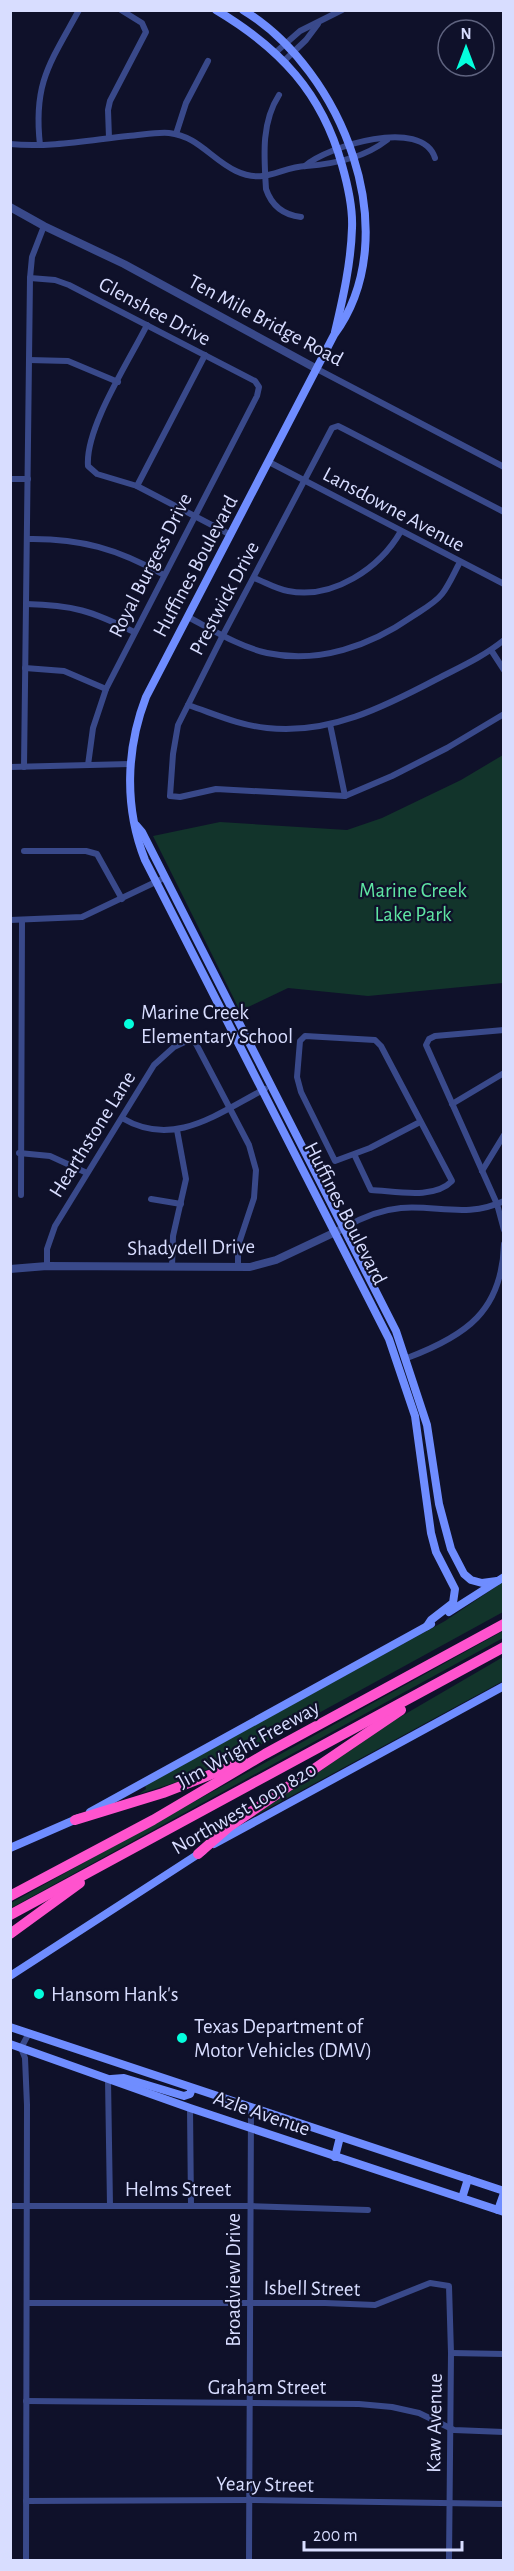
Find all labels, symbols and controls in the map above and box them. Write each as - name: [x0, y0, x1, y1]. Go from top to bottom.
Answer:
- north arrow: [436, 18, 496, 78]
- text: N: [460, 26, 472, 42]
- street label: Ten Mile Bridge Road: [185, 271, 347, 370]
- street label: Glenshee Drive: [95, 273, 214, 350]
- street label: Lansdowne Avenue: [319, 463, 468, 556]
- street label: Royal Burgess Drive: [105, 490, 196, 641]
- street label: Huffines Boulevard: [149, 492, 242, 640]
- street label: Prestwick Drive: [186, 538, 263, 659]
- park label: Marine Creek Lake Park: [359, 880, 467, 925]
- place label: Marine Creek Elementary School: [141, 1002, 293, 1047]
- marker: Marine Creek Elementary School: [122, 1017, 136, 1031]
- street label: Hearthstone Lane: [45, 1067, 140, 1201]
- street label: Huffines Boulevard: [301, 1138, 391, 1288]
- street label: Shadydell Drive: [127, 1236, 255, 1259]
- street label: Jim Wright Freeway: [173, 1697, 323, 1792]
- street label: Northwest Loop 820: [168, 1759, 320, 1858]
- place label: Hansom Hank's: [51, 1984, 179, 2005]
- marker: Hansom Hank's: [32, 1987, 46, 2001]
- place label: Texas Department of Motor Vehicles (DMV): [194, 2016, 372, 2061]
- marker: Texas Department of Motor Vehicles (DMV): [175, 2031, 189, 2045]
- street label: Azle Avenue: [211, 2087, 313, 2140]
- street label: Helms Street: [125, 2179, 231, 2200]
- street label: Broadview Drive: [223, 2213, 244, 2347]
- street label: Isbell Street: [263, 2277, 361, 2300]
- street label: Kaw Avenue: [423, 2373, 446, 2473]
- street label: Graham Street: [208, 2377, 327, 2398]
- street label: Yeary Street: [216, 2473, 314, 2496]
- scale bar: [304, 2514, 462, 2552]
- text: 200 m: [313, 2527, 358, 2545]

